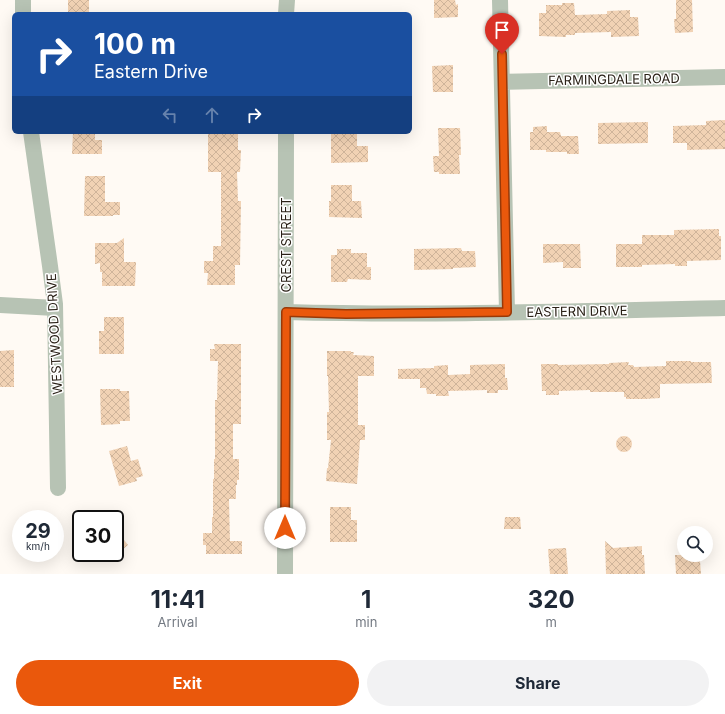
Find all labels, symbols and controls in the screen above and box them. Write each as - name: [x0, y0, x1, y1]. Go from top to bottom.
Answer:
- pin: [485, 13, 519, 54]
- icon: arrive: [491, 19, 513, 41]
- text: 100 m: [94, 27, 176, 61]
- icon: right: [28, 28, 80, 80]
- text: Eastern Drive: [94, 61, 208, 82]
- street label: FARMINGDALE ROAD: [548, 70, 680, 88]
- icon: left: [159, 104, 181, 126]
- icon: ahead: [201, 104, 223, 126]
- icon: right: [243, 104, 265, 126]
- street label: CREST STREET: [278, 197, 294, 293]
- street label: WESTWOOD DRIVE: [43, 273, 65, 395]
- street label: EASTERN DRIVE: [526, 302, 628, 320]
- position arrow: [264, 507, 306, 549]
- speed limit sign: 30: [72, 510, 124, 562]
- text: 29: [25, 519, 51, 543]
- map controls: [677, 526, 713, 562]
- button: search: [677, 526, 713, 562]
- text: km/h: [26, 540, 50, 552]
- text: 11:41: [150, 585, 205, 614]
- text: 1: [361, 585, 371, 614]
- text: 320: [528, 585, 575, 614]
- text: Arrival: [158, 614, 198, 630]
- text: min: [355, 614, 377, 630]
- text: m: [545, 614, 557, 630]
- button: Exit: [16, 660, 359, 706]
- button: Share: [367, 660, 709, 706]

